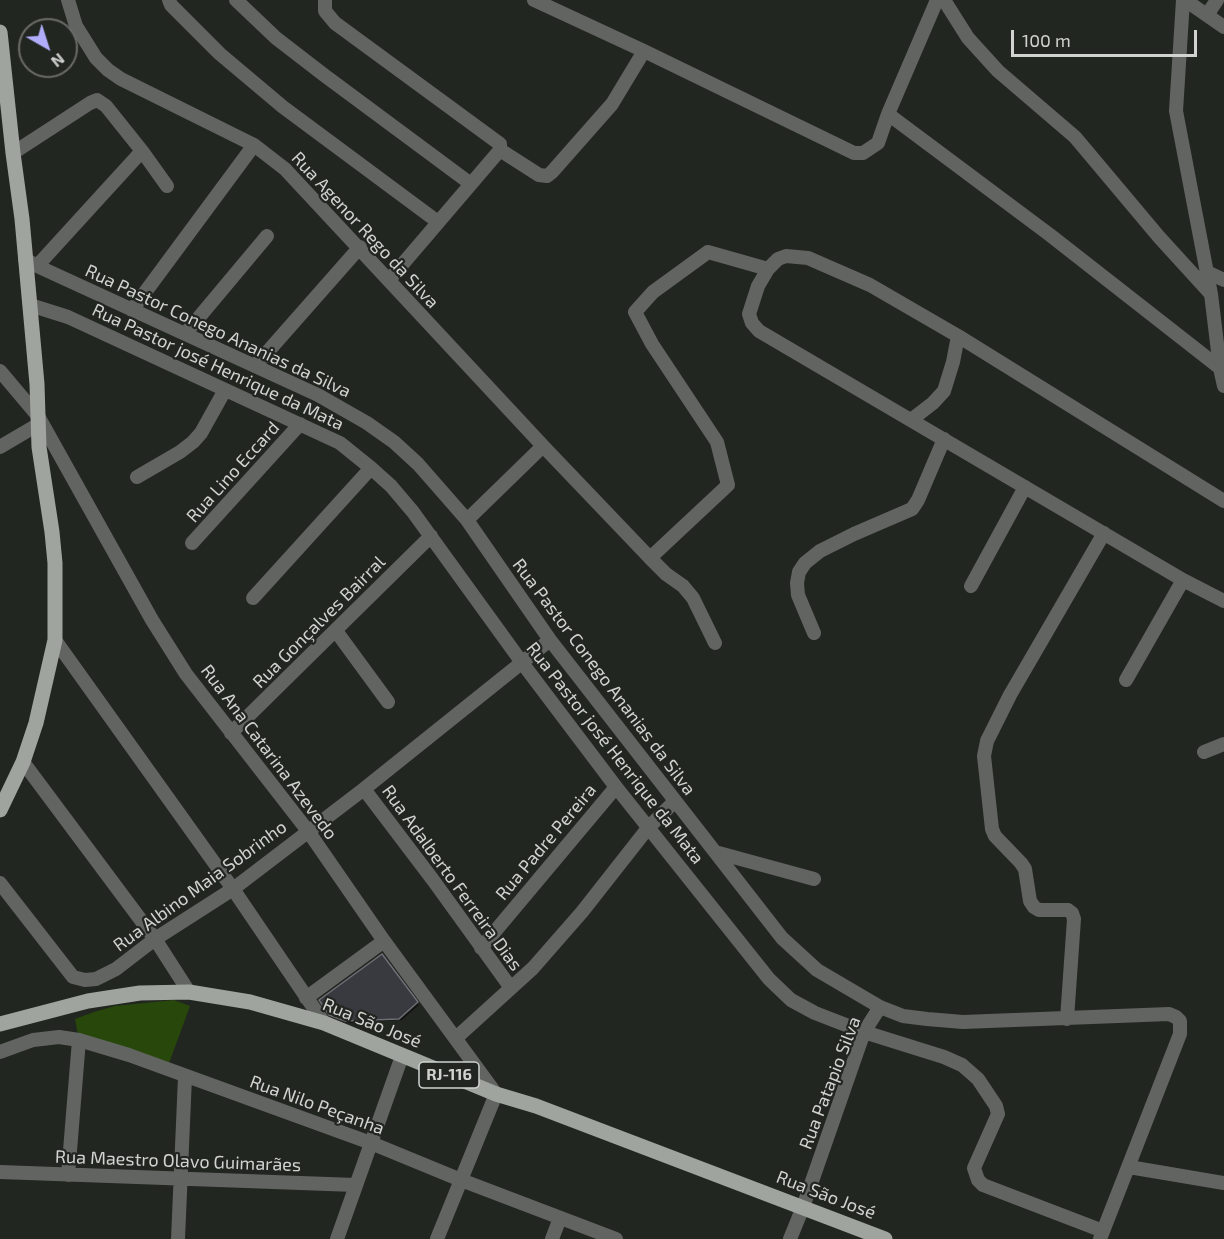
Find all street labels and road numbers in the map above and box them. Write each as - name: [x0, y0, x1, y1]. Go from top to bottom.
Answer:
- street label: Rua Agenor Rego da Silva: [287, 147, 443, 313]
- street label: Rua Pastor Conego Ananias da Silva: [82, 260, 354, 402]
- street label: Rua Pastor josé Henrique da Mata: [89, 299, 347, 435]
- street label: Rua Lino Eccard: [182, 417, 284, 527]
- street label: Rua Gonçalves Bairral: [248, 551, 390, 693]
- street label: Rua Pastor Conego Ananias da Silva: [508, 554, 700, 800]
- street label: Rua Pastor josé Henrique da Mata: [522, 638, 708, 868]
- street label: Rua Ana Catarina Azevedo: [196, 660, 342, 844]
- street label: Rua Padre Pereira: [491, 779, 601, 905]
- street label: Rua Adalberto Ferreira Dias: [377, 781, 527, 975]
- street label: Rua Albino Maia Sobrinho: [109, 816, 291, 956]
- street label: Rua São José: [319, 993, 425, 1053]
- street label: Rua Patapio Silva: [795, 1014, 865, 1152]
- road number: RJ-116: [419, 1062, 479, 1088]
- street label: Rua Nilo Peçanha: [247, 1071, 387, 1139]
- street label: Rua Maestro Olavo Guimarães: [55, 1146, 301, 1176]
- street label: Rua São José: [773, 1166, 879, 1224]

